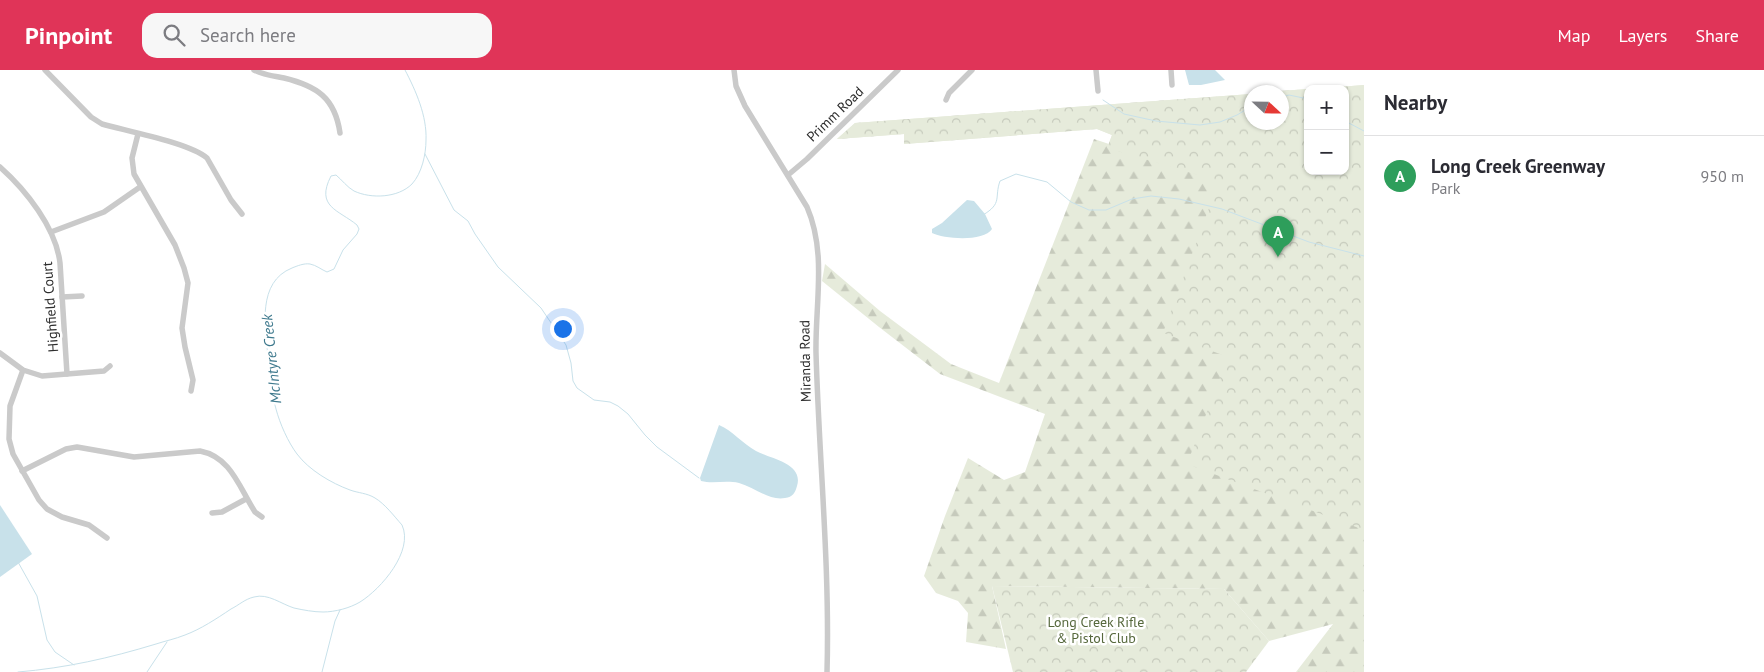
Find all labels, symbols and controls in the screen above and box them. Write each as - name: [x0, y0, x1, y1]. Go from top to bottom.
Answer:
- search box: [142, 13, 492, 58]
- text: Pinpoint: [25, 20, 112, 51]
- icon: search: [160, 21, 188, 49]
- text: Search here: [200, 23, 296, 47]
- text: Map: [1558, 24, 1590, 47]
- text: Layers: [1618, 24, 1667, 47]
- text: Share: [1695, 24, 1739, 47]
- street label: Primm Road: [803, 83, 867, 145]
- north arrow: [1244, 85, 1289, 130]
- map controls: [1304, 85, 1349, 175]
- button: +: [1304, 85, 1349, 130]
- text: Nearby: [1384, 89, 1447, 116]
- button: −: [1304, 130, 1349, 175]
- text: Long Creek Greenway: [1431, 154, 1605, 178]
- text: A: [1395, 166, 1405, 186]
- text: 950 m: [1701, 166, 1744, 186]
- text: Park: [1431, 178, 1460, 198]
- pin: A: [1262, 216, 1294, 257]
- street label: Highfield Court: [38, 261, 62, 353]
- water label: McIntyre Creek: [257, 312, 285, 405]
- your location: [550, 316, 576, 342]
- street label: Miranda Road: [795, 320, 815, 402]
- park label: Long Creek Rifle & Pistol Club: [1048, 613, 1144, 647]

